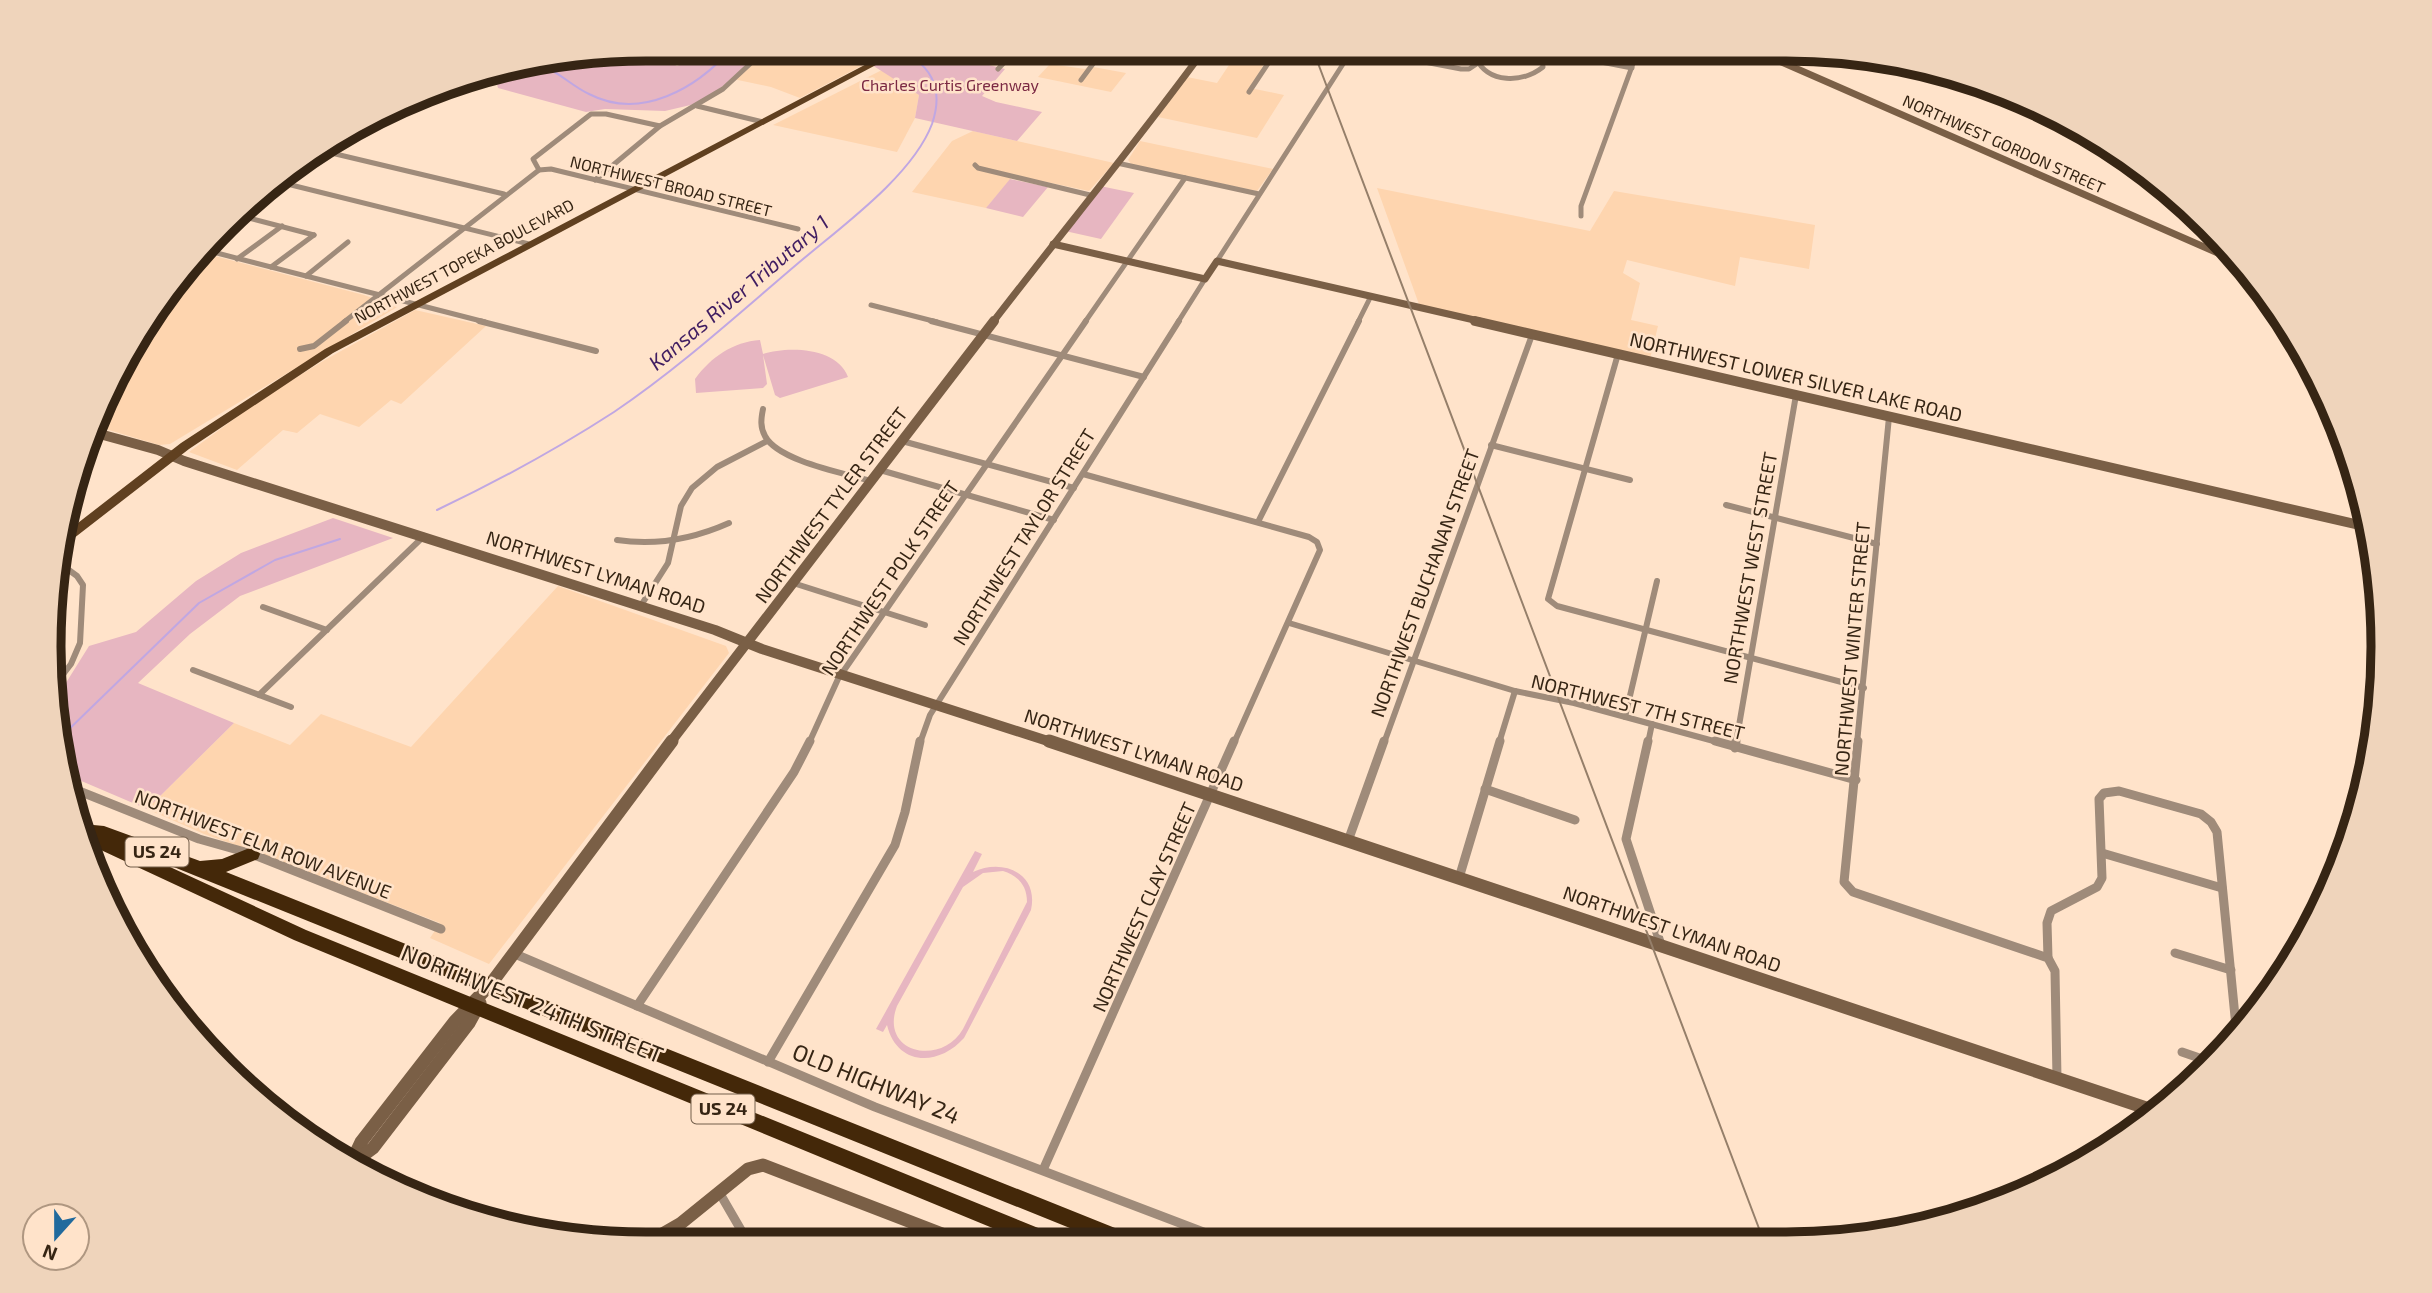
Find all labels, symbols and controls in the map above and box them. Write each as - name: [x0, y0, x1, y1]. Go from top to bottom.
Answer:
- park label: Charles Curtis Greenway: [861, 75, 1040, 94]
- street label: NORTHWEST GORDON STREET: [1900, 90, 2108, 197]
- street label: NORTHWEST BROAD STREET: [568, 151, 774, 220]
- street label: NORTHWEST TOPEKA BOULEVARD: [351, 194, 577, 327]
- water label: Kansas River Tributary 1: [643, 209, 834, 375]
- street label: NORTHWEST LOWER SILVER LAKE ROAD: [1628, 327, 1965, 426]
- street label: NORTHWEST TYLER STREET: [749, 402, 912, 607]
- street label: NORTHWEST TAYLOR STREET: [947, 424, 1100, 649]
- street label: NORTHWEST BUCHANAN STREET: [1365, 446, 1484, 720]
- street label: NORTHWEST WEST STREET: [1718, 450, 1781, 686]
- street label: NORTHWEST POLK STREET: [816, 476, 963, 680]
- street label: NORTHWEST WINTER STREET: [1829, 521, 1874, 777]
- street label: NORTHWEST LYMAN ROAD: [484, 525, 709, 618]
- street label: NORTHWEST 7TH STREET: [1529, 669, 1747, 744]
- street label: NORTHWEST LYMAN ROAD: [1022, 703, 1247, 796]
- street label: NORTHWEST ELM ROW AVENUE: [132, 784, 395, 903]
- street label: NORTHWEST CLAY STREET: [1087, 798, 1200, 1015]
- road number: US 24: [125, 838, 188, 866]
- street label: NORTHWEST LYMAN ROAD: [1560, 880, 1784, 977]
- street label: NORTHWEST 24TH STREET: [397, 938, 667, 1069]
- street label: OLD HIGHWAY 24: [789, 1037, 964, 1129]
- road number: US 24: [692, 1094, 754, 1124]
- north arrow: [21, 1202, 91, 1272]
- text: N: [39, 1240, 60, 1267]

